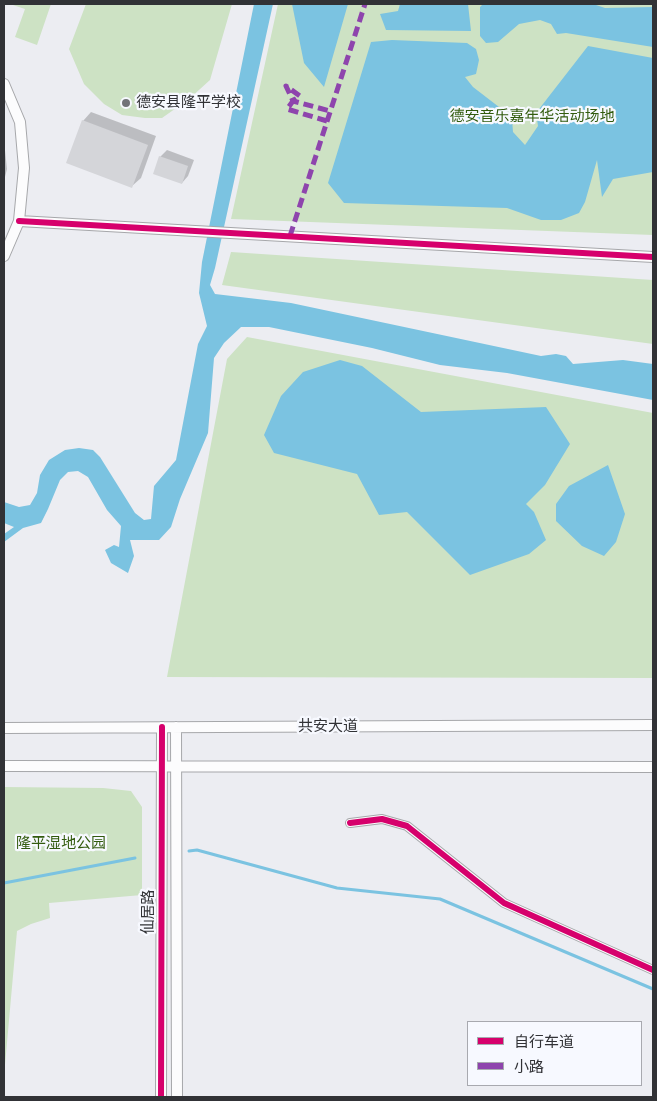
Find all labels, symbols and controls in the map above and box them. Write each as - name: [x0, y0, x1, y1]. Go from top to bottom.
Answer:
- place label: 德安县隆平学校: [136, 94, 241, 112]
- marker: 德安县隆平学校: [120, 97, 132, 109]
- park label: 德安音乐嘉年华活动场地: [450, 108, 614, 126]
- street label: 共安大道: [298, 718, 358, 736]
- park label: 隆平湿地公园: [16, 835, 106, 853]
- street label: 仙居路: [140, 890, 158, 934]
- legend: [467, 1021, 642, 1086]
- text: 自行车道: [514, 1033, 574, 1051]
- text: 小路: [514, 1058, 544, 1076]

